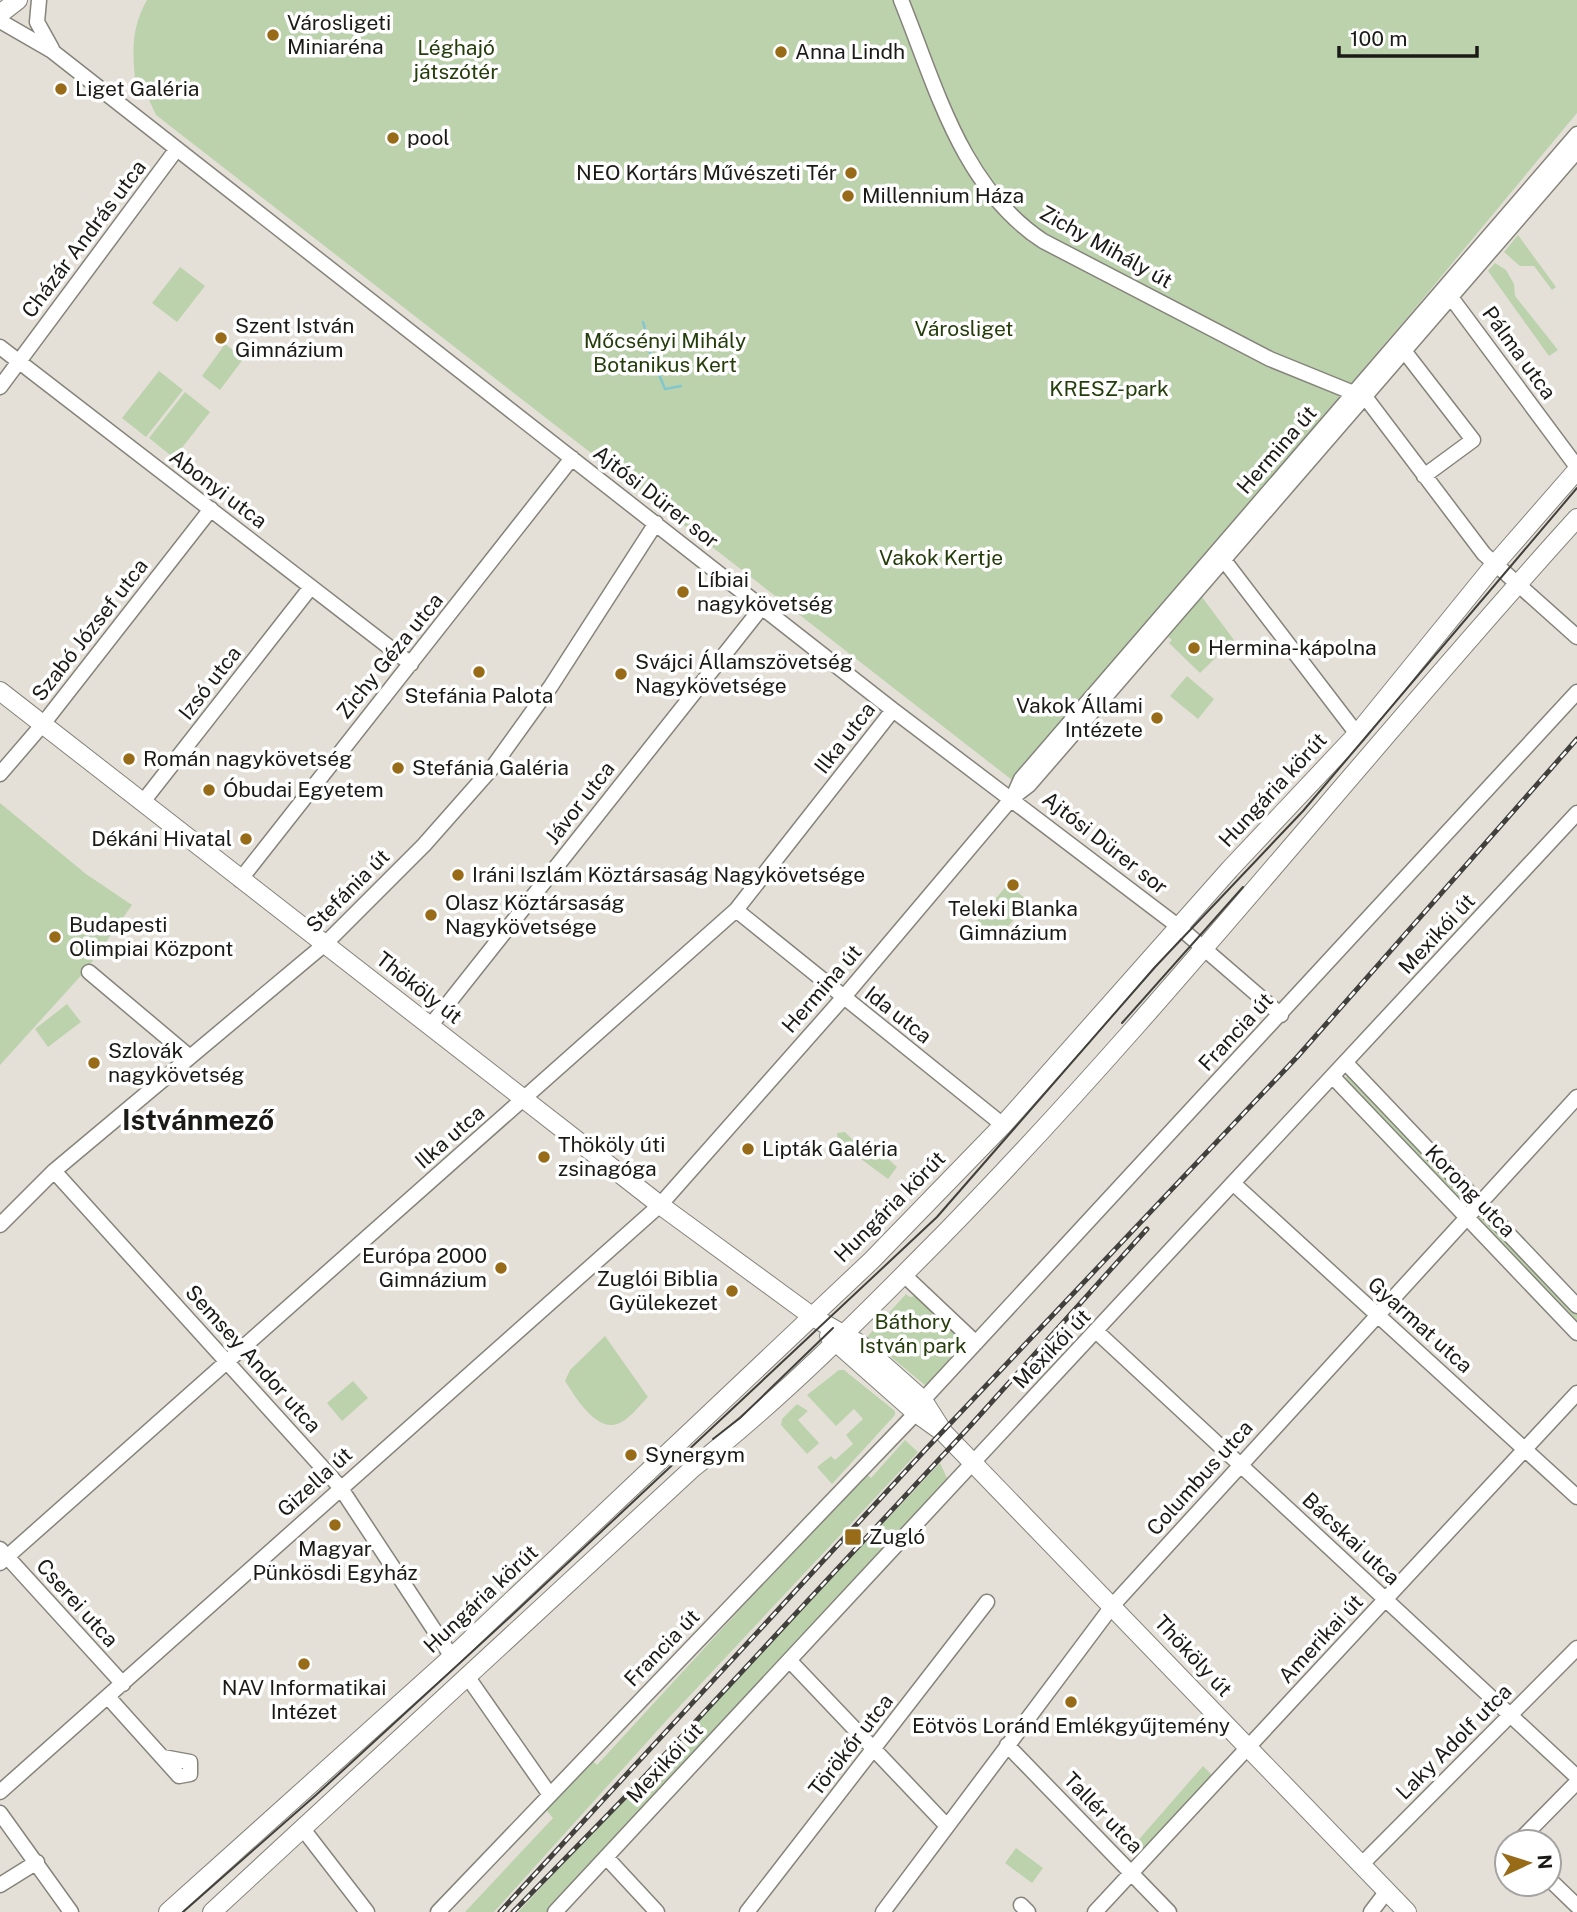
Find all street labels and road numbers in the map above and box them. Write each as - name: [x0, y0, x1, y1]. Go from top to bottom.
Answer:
- street label: Cházár András utca: [16, 155, 151, 322]
- street label: Zichy Mihály út: [1036, 200, 1177, 293]
- street label: Pálma utca: [1477, 301, 1562, 404]
- street label: Hermina út: [1232, 400, 1322, 499]
- street label: Ajtósi Dürer sor: [589, 440, 724, 553]
- street label: Abonyi utca: [165, 444, 272, 533]
- street label: Szabó József utca: [26, 554, 153, 706]
- street label: Zichy Géza utca: [331, 588, 448, 724]
- street label: Izsó utca: [173, 641, 246, 724]
- street label: Ilka utca: [809, 697, 880, 778]
- street label: Hungária körút: [1213, 727, 1332, 852]
- street label: Jávor utca: [540, 756, 620, 849]
- street label: Ajtósi Dürer sor: [1038, 786, 1173, 899]
- street label: Stefánia út: [301, 844, 394, 937]
- street label: Mexikói út: [1393, 888, 1480, 979]
- street label: Hermina út: [777, 939, 867, 1038]
- street label: Thököly út: [371, 946, 467, 1029]
- street label: Ida utca: [860, 981, 937, 1048]
- street label: Francia út: [1193, 987, 1278, 1076]
- street label: Ilka utca: [410, 1100, 489, 1173]
- street label: Korong utca: [1420, 1139, 1521, 1242]
- street label: Hungária körút: [829, 1146, 950, 1267]
- street label: Gyarmat utca: [1363, 1271, 1478, 1378]
- street label: Semsey Andor utca: [180, 1280, 326, 1438]
- street label: Mexikói út: [1008, 1304, 1096, 1394]
- street label: Columbus utca: [1141, 1415, 1258, 1540]
- street label: Gizella út: [272, 1442, 357, 1522]
- street label: Bácskai utca: [1297, 1487, 1405, 1590]
- street label: Hungária körút: [418, 1539, 543, 1658]
- street label: Cserei utca: [31, 1553, 124, 1652]
- street label: Amerikai út: [1273, 1589, 1368, 1688]
- street label: Francia út: [619, 1604, 705, 1691]
- street label: Thököly út: [1149, 1610, 1237, 1702]
- street label: Laky Adolf utca: [1391, 1679, 1517, 1805]
- street label: Törökőr utca: [803, 1689, 898, 1801]
- street label: Mexikói út: [621, 1717, 708, 1808]
- street label: Tallér utca: [1059, 1767, 1148, 1858]

